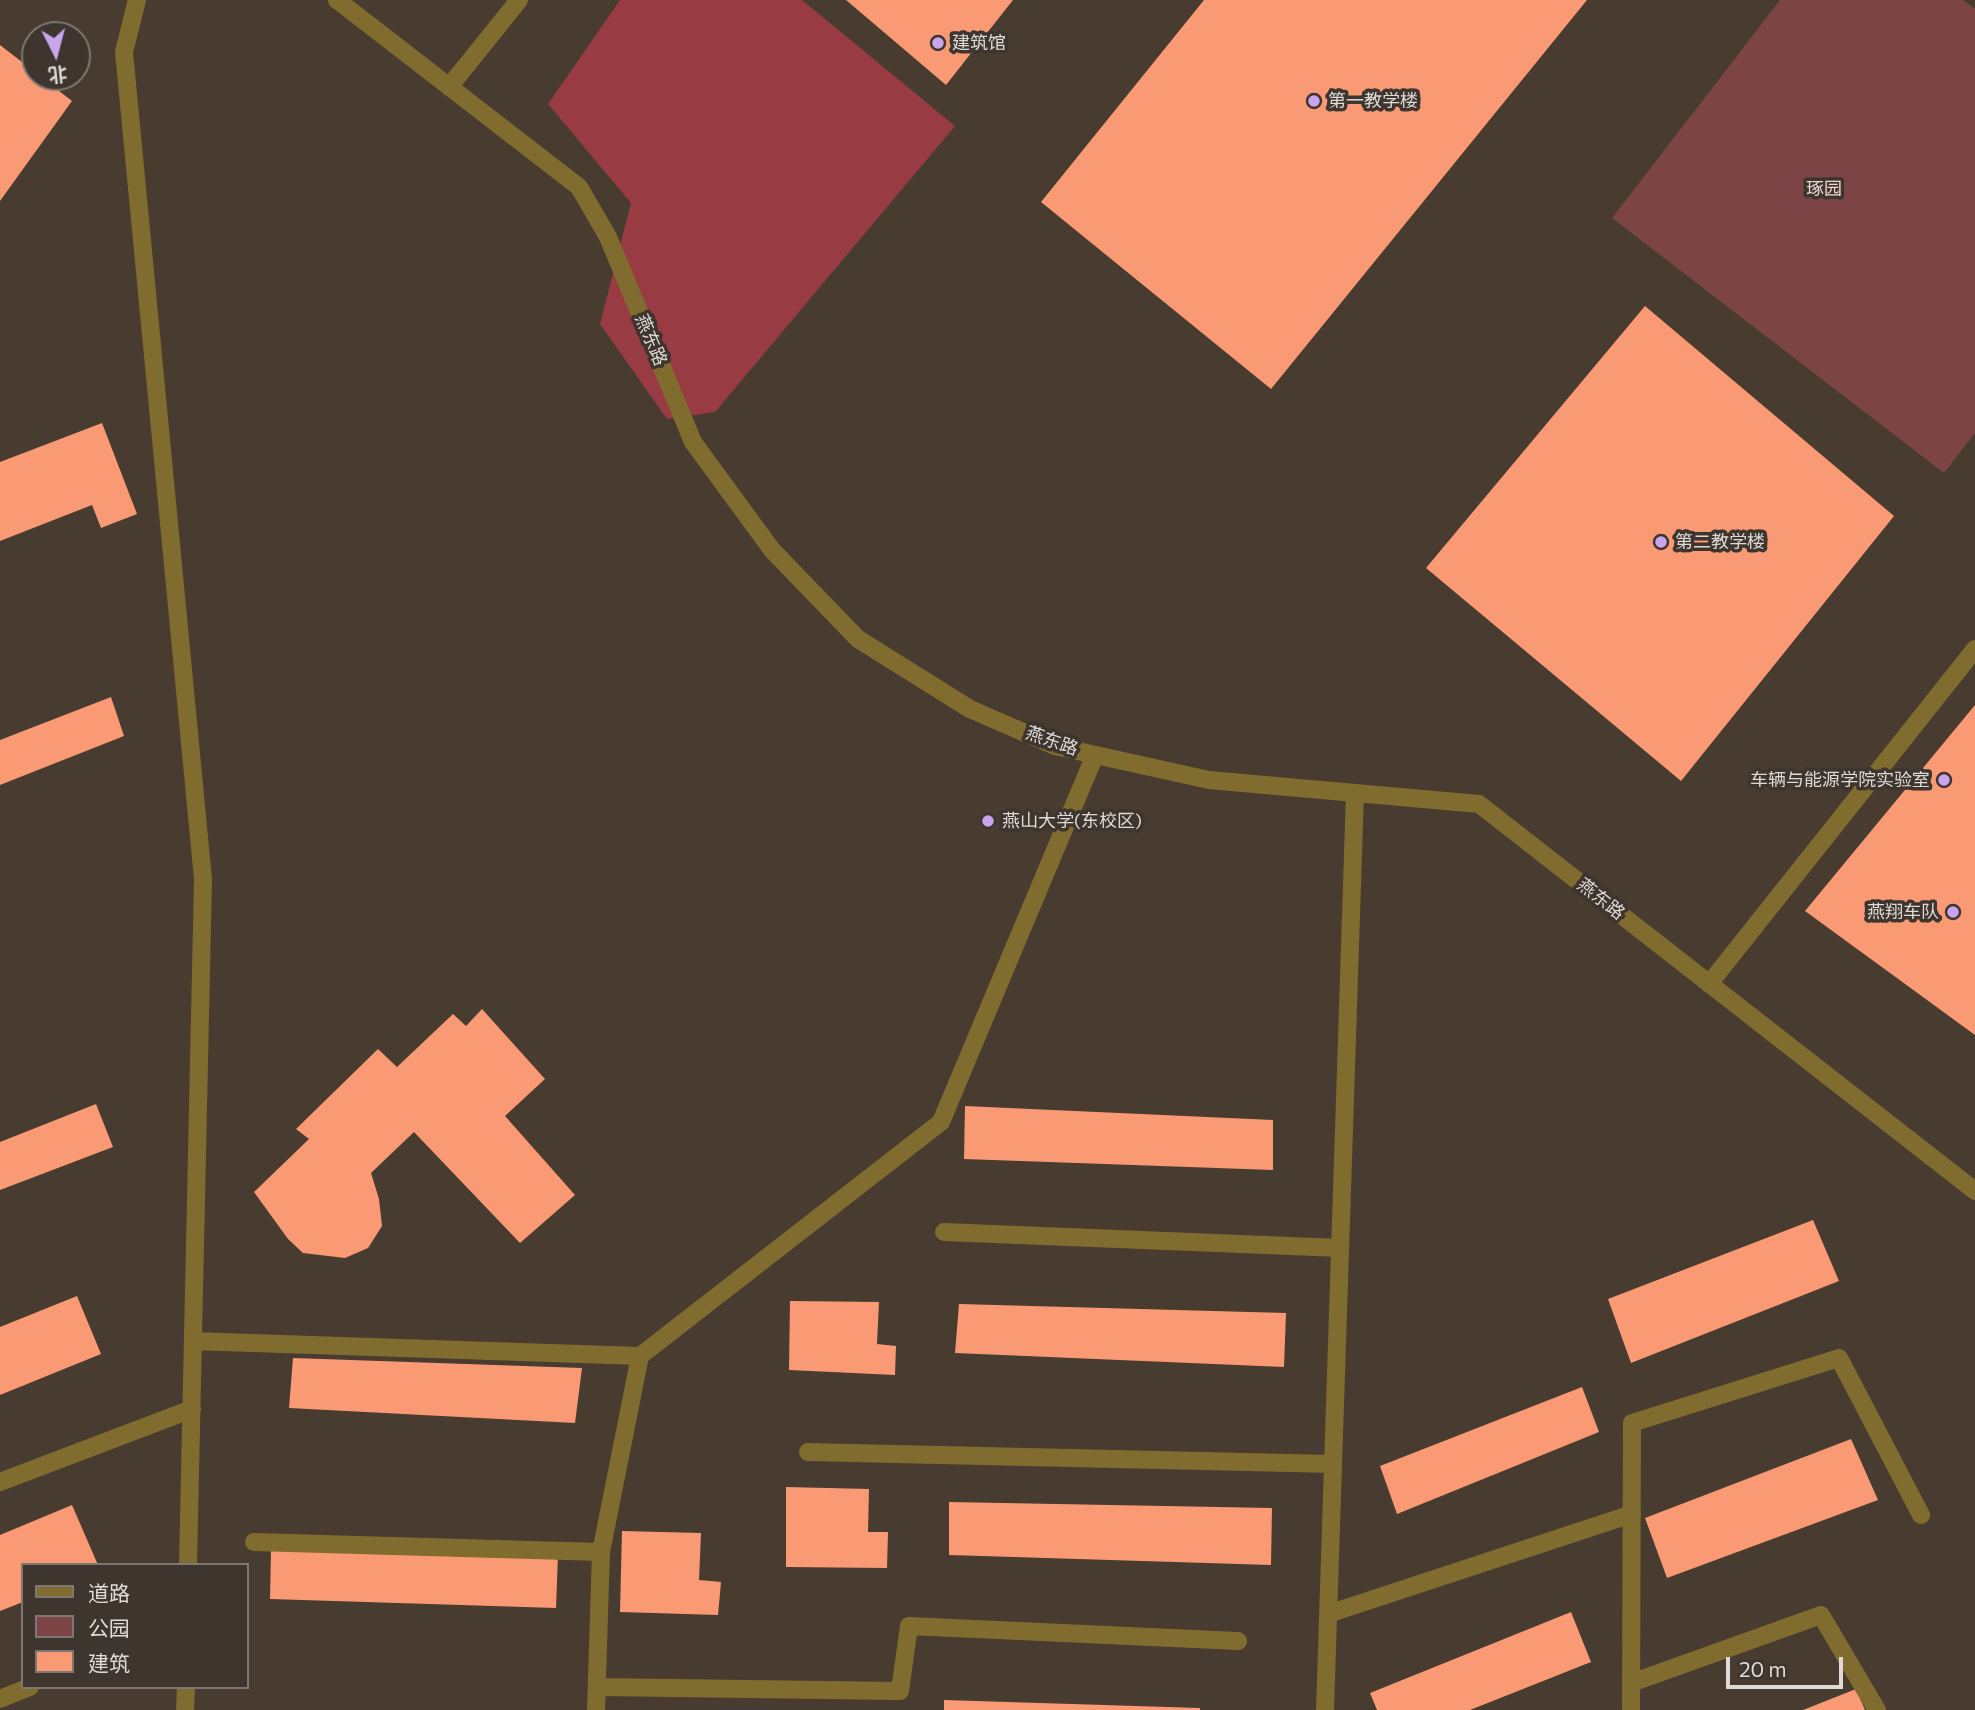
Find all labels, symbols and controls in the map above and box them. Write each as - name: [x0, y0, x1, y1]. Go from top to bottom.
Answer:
- north arrow: [21, 21, 91, 91]
- place label: 建筑馆: [952, 32, 1006, 54]
- marker: 建筑馆: [930, 35, 946, 51]
- text: 北: [47, 63, 69, 88]
- place label: 第一教学楼: [1328, 90, 1418, 112]
- marker: 第一教学楼: [1306, 93, 1322, 109]
- park label: 琢园: [1806, 178, 1842, 200]
- street label: 燕东路: [631, 311, 671, 369]
- place label: 第二教学楼: [1675, 531, 1765, 553]
- marker: 第二教学楼: [1653, 534, 1669, 550]
- street label: 燕东路: [1023, 722, 1081, 760]
- place label: 车辆与能源学院实验室: [1750, 769, 1930, 791]
- marker: 车辆与能源学院实验室: [1936, 772, 1952, 788]
- place label: 燕山大学(东校区): [1002, 810, 1142, 832]
- marker: 燕山大学(东校区): [980, 813, 996, 829]
- street label: 燕东路: [1573, 874, 1629, 924]
- place label: 燕翔车队: [1867, 901, 1939, 923]
- marker: 燕翔车队: [1945, 904, 1961, 920]
- legend: [21, 1563, 248, 1689]
- text: 道路: [88, 1580, 130, 1605]
- text: 公园: [88, 1615, 130, 1640]
- scale bar: [1730, 1644, 1847, 1688]
- text: 建筑: [88, 1650, 130, 1675]
- text: 20 m: [1739, 1656, 1787, 1681]

